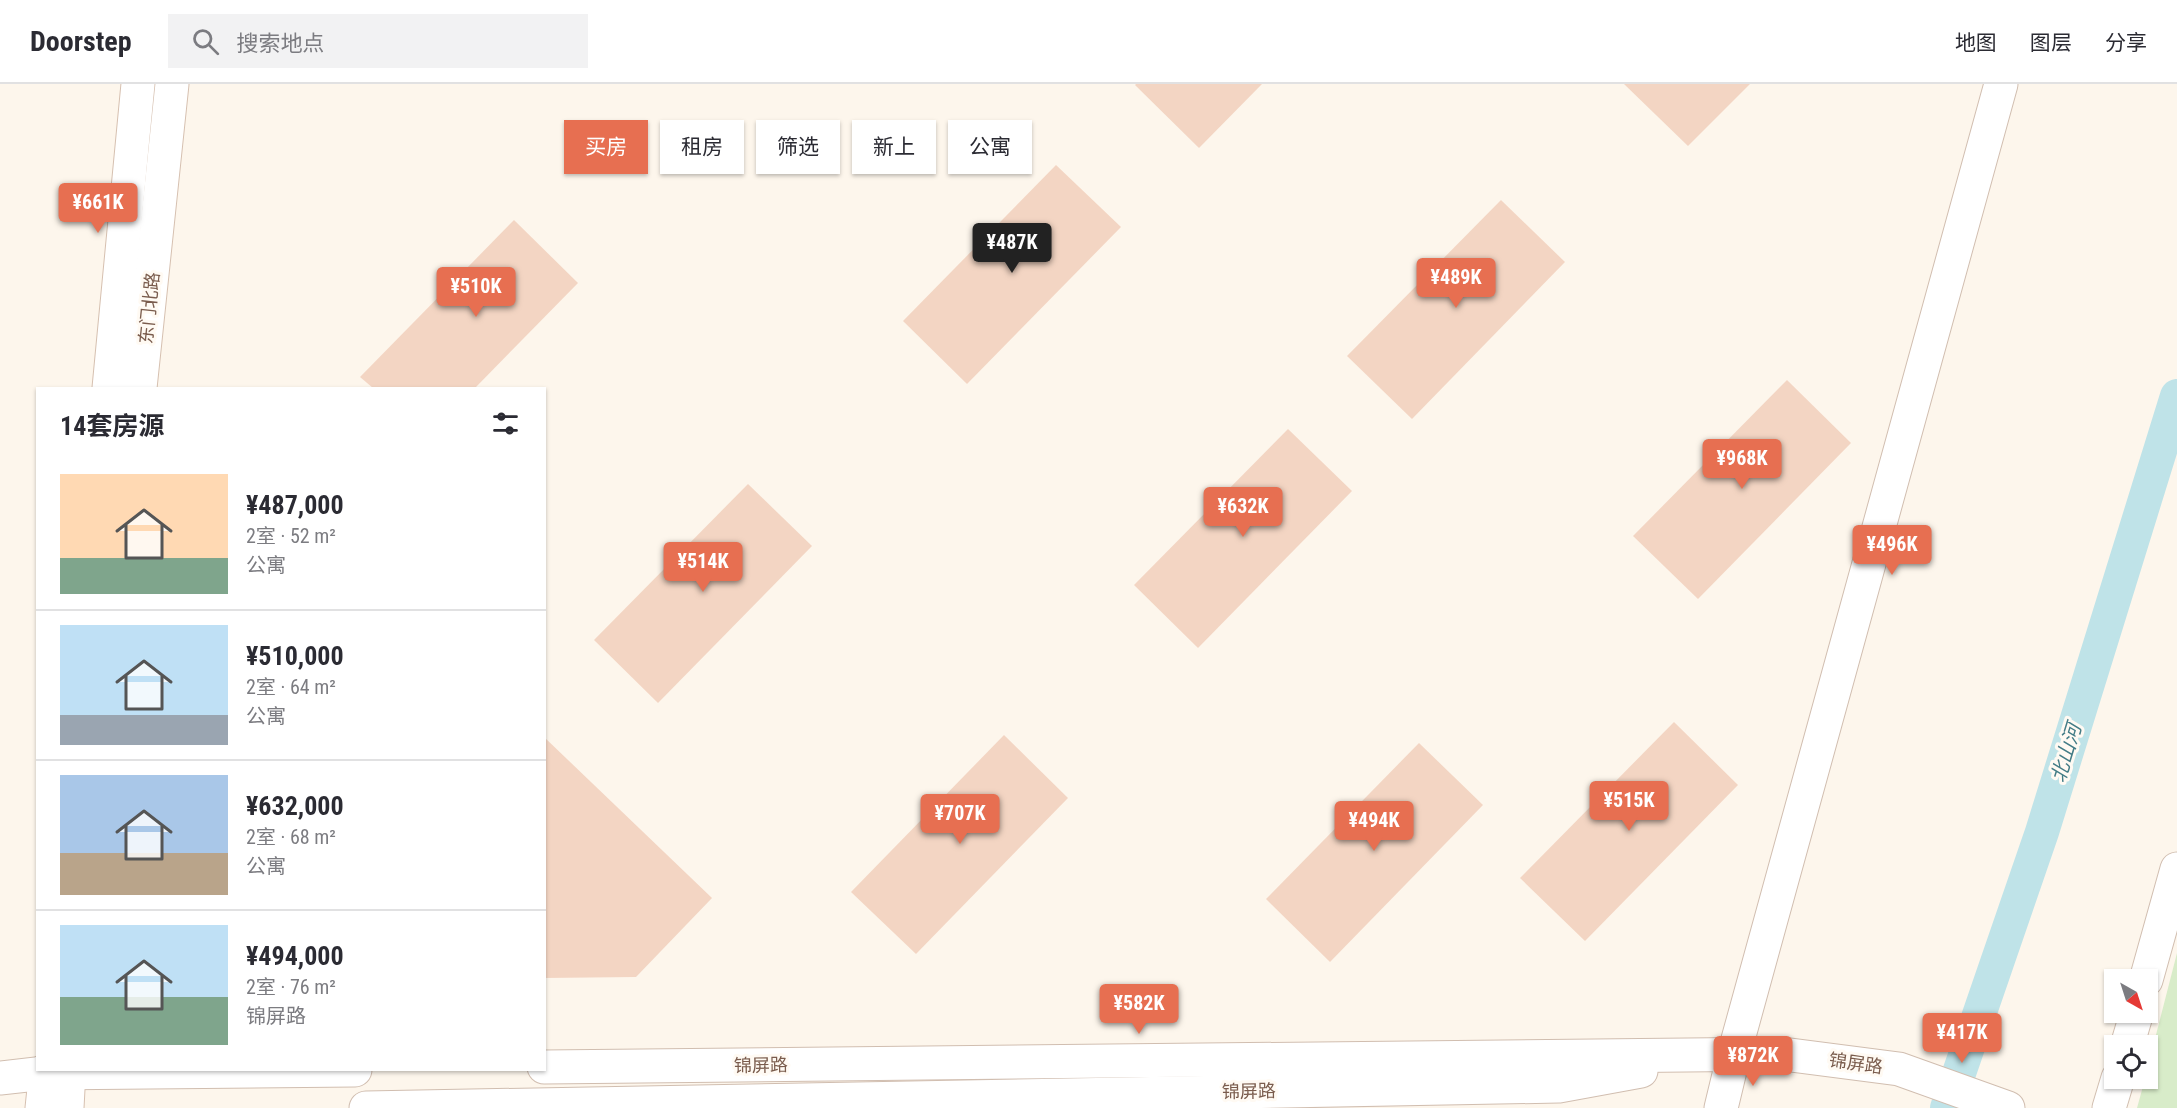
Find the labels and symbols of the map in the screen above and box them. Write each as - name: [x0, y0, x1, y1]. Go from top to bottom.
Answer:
- pin: ¥661K: [56, 183, 140, 234]
- pin: ¥487K: [970, 223, 1054, 274]
- pin: ¥489K: [1414, 258, 1498, 309]
- pin: ¥510K: [434, 267, 518, 318]
- street label: 东门北路: [135, 271, 163, 345]
- pin: ¥968K: [1700, 439, 1784, 490]
- pin: ¥632K: [1201, 487, 1285, 538]
- pin: ¥496K: [1850, 525, 1934, 576]
- pin: ¥514K: [661, 542, 745, 593]
- water label: 北山河: [2046, 717, 2087, 785]
- pin: ¥515K: [1587, 781, 1671, 832]
- pin: ¥707K: [918, 794, 1002, 845]
- pin: ¥494K: [1332, 801, 1416, 852]
- north arrow: [2104, 969, 2158, 1023]
- pin: ¥582K: [1097, 984, 1181, 1035]
- pin: ¥417K: [1920, 1013, 2004, 1064]
- pin: ¥872K: [1711, 1036, 1795, 1087]
- street label: 锦屏路: [1828, 1049, 1884, 1077]
- street label: 锦屏路: [734, 1054, 788, 1076]
- street label: 锦屏路: [1222, 1080, 1276, 1102]

